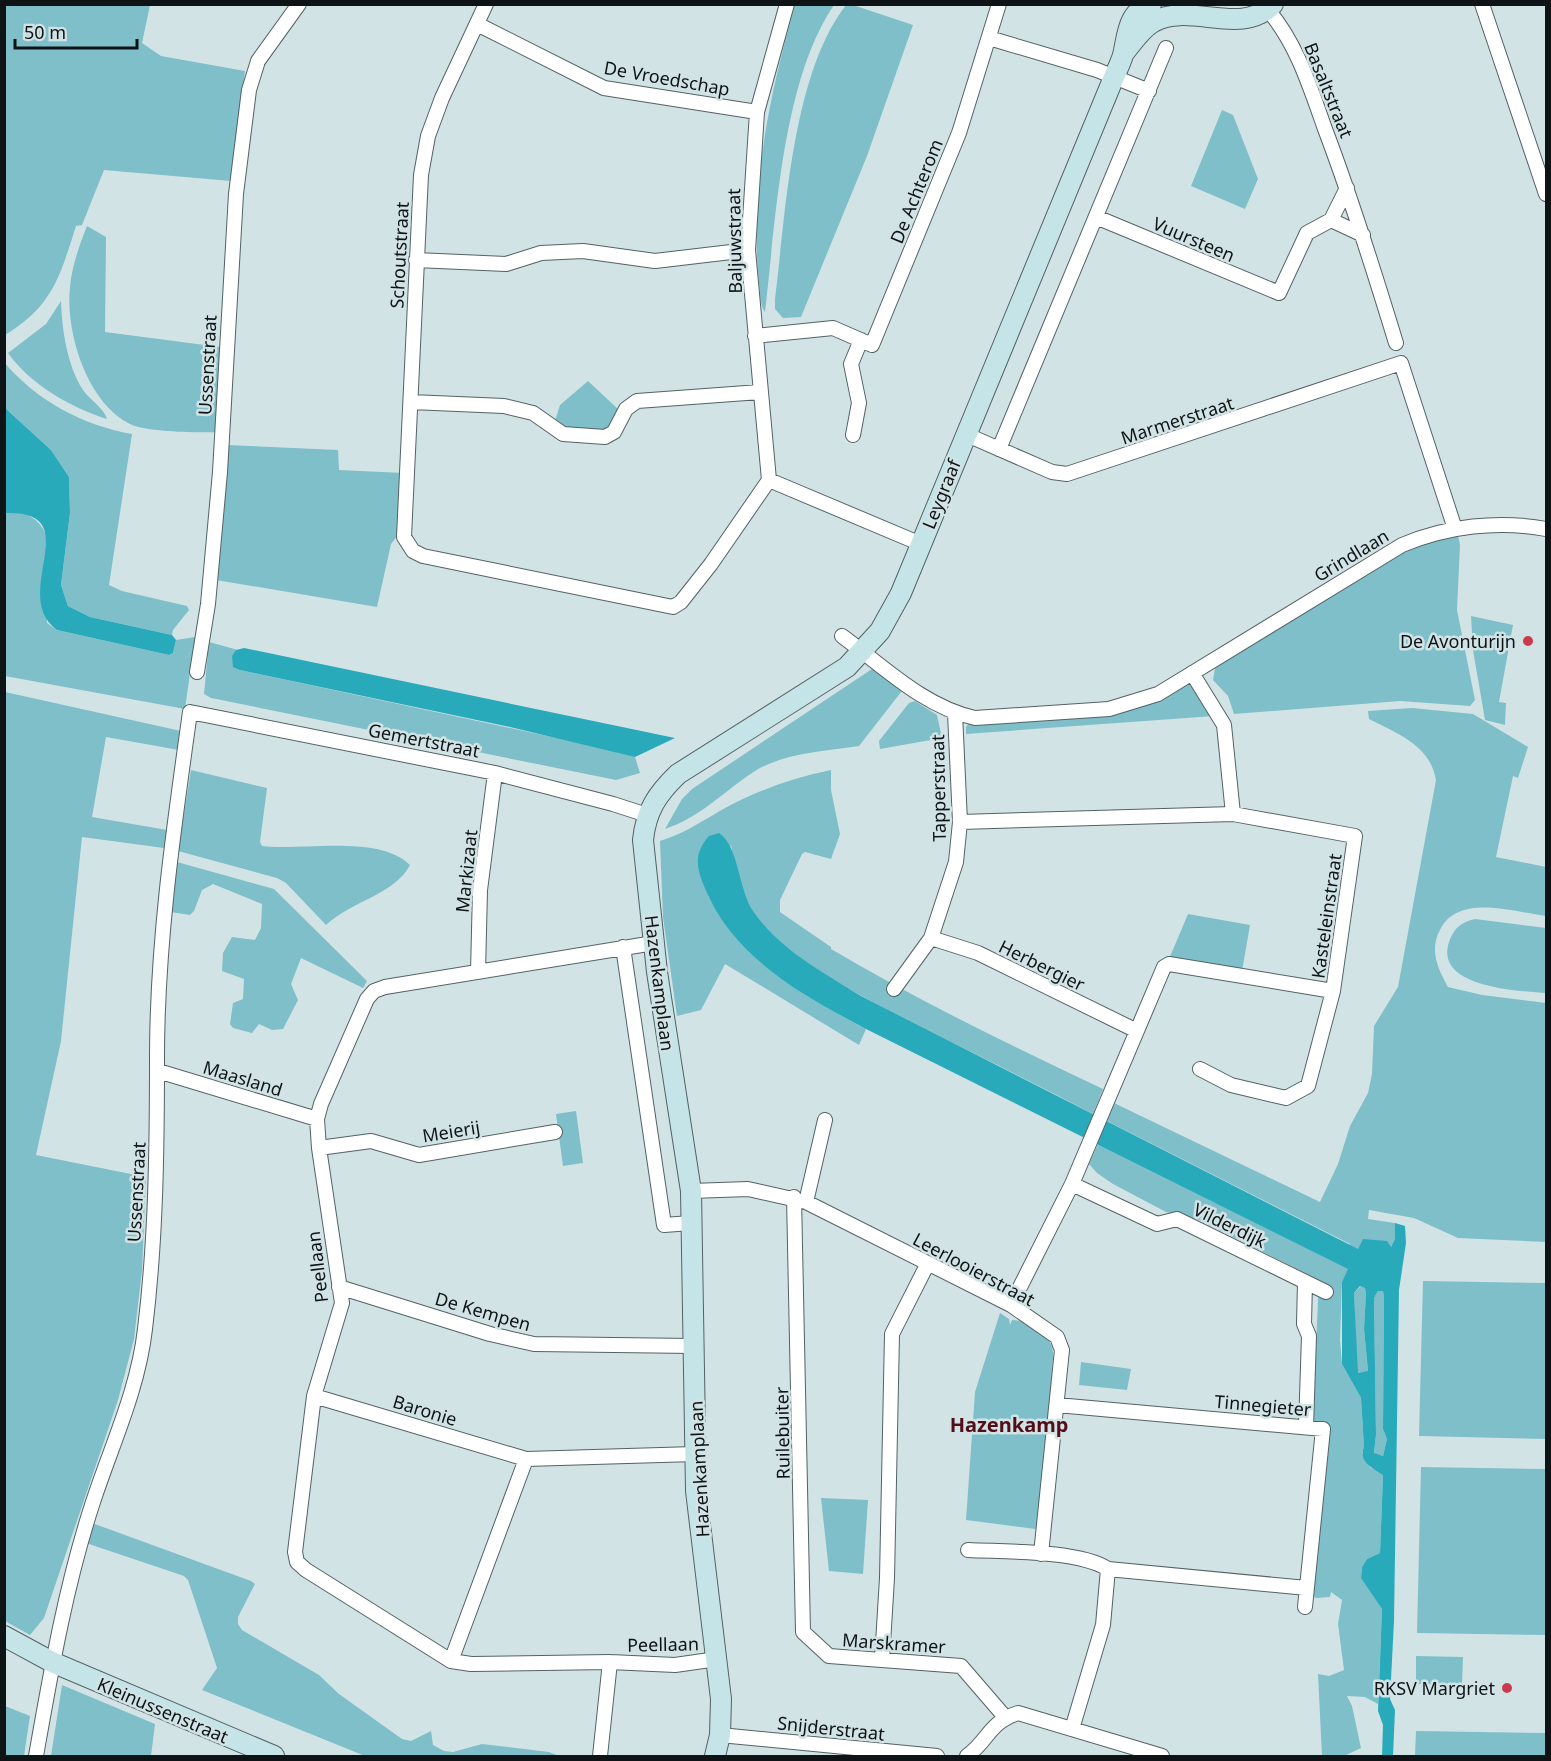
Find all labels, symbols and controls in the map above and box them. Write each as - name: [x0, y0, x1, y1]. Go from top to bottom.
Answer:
- scale bar: [15, 12, 136, 50]
- text: 50 m: [24, 20, 66, 44]
- street label: Basaltstraat: [1299, 39, 1359, 142]
- street label: De Vroedschap: [602, 55, 732, 101]
- street label: De Achterom: [884, 135, 948, 247]
- street label: Baljuwstraat: [721, 188, 747, 294]
- street label: Schoutstraat: [384, 200, 414, 309]
- street label: Vuursteen: [1149, 211, 1239, 267]
- street label: Ussenstraat: [192, 314, 222, 416]
- street label: Marmerstraat: [1118, 390, 1237, 450]
- street label: Leygraaf: [916, 455, 966, 532]
- street label: Grindlaan: [1309, 523, 1393, 587]
- place label: De Avonturijn: [1400, 629, 1516, 653]
- marker: De Avonturijn: [1521, 634, 1535, 648]
- street label: Gemertstraat: [366, 717, 482, 763]
- street label: Tapperstraat: [925, 734, 951, 842]
- street label: Markizaat: [450, 828, 482, 914]
- street label: Kasteleinstraat: [1305, 851, 1347, 980]
- street label: Hazenkamplaan: [640, 914, 680, 1052]
- street label: Herbergier: [995, 934, 1089, 996]
- street label: Maasland: [200, 1055, 286, 1101]
- street label: Meierij: [420, 1115, 482, 1147]
- street label: Ussenstraat: [121, 1141, 151, 1243]
- street label: Vilderdijk: [1190, 1197, 1271, 1253]
- street label: Leerlooierstraat: [909, 1227, 1040, 1311]
- street label: Peellaan: [301, 1230, 333, 1304]
- street label: De Kempen: [432, 1286, 534, 1336]
- street label: Ruilebuiter: [769, 1386, 795, 1480]
- street label: Baronie: [390, 1389, 460, 1431]
- street label: Tinnegieter: [1214, 1389, 1313, 1421]
- street label: Hazenkamplaan: [683, 1400, 715, 1538]
- district label: Hazenkamp: [950, 1411, 1068, 1438]
- street label: Marskramer: [841, 1627, 947, 1659]
- street label: Peellaan: [627, 1631, 699, 1657]
- street label: Kleinussenstraat: [94, 1672, 233, 1749]
- place label: RKSV Margriet: [1374, 1676, 1495, 1700]
- marker: RKSV Margriet: [1500, 1681, 1514, 1695]
- street label: Snijderstraat: [776, 1710, 886, 1746]

